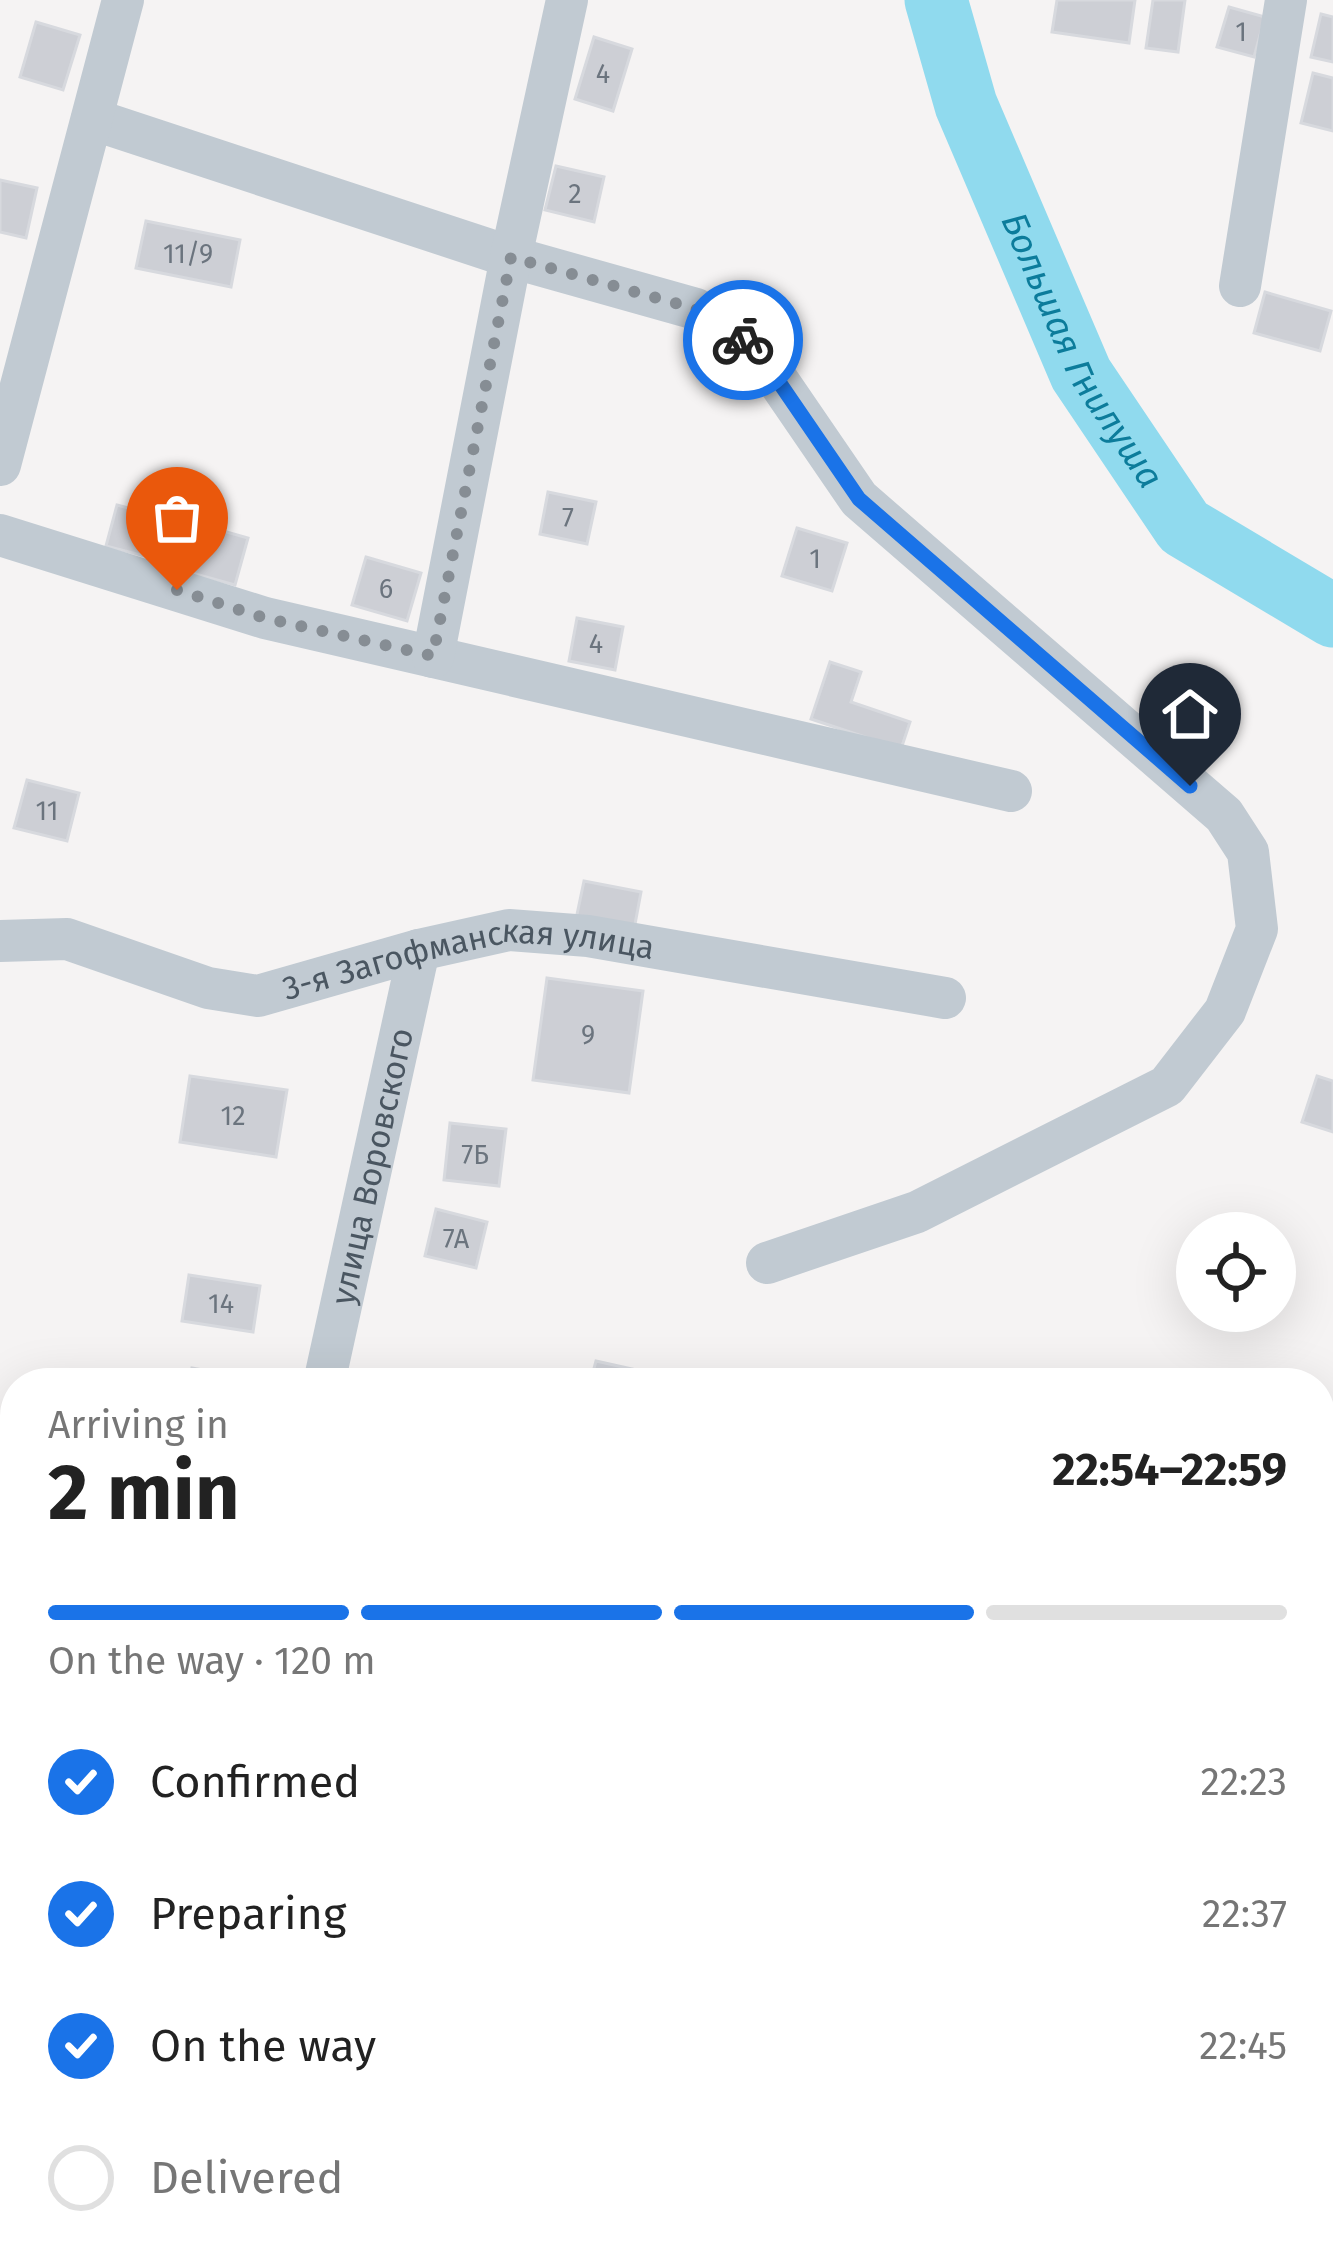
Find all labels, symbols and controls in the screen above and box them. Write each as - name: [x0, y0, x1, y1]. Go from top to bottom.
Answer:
- house number: 1: [1235, 16, 1247, 48]
- house number: 4: [596, 58, 610, 90]
- house number: 2: [568, 178, 582, 210]
- water label: Большая Гнилуша: [992, 206, 1172, 497]
- house number: 11/9: [163, 238, 213, 270]
- courier: [683, 280, 803, 400]
- icon: bike: [710, 307, 776, 373]
- pin: [126, 467, 228, 590]
- icon: bag: [144, 485, 210, 551]
- house number: 7: [562, 502, 574, 534]
- house number: 1: [809, 543, 821, 575]
- house number: 6: [379, 573, 393, 605]
- house number: 4: [589, 628, 603, 660]
- pin: [1139, 663, 1241, 786]
- icon: home: [1157, 681, 1223, 747]
- house number: 11: [35, 795, 59, 827]
- street label: 3-я Загофманская улица: [278, 911, 657, 1009]
- house number: 9: [581, 1019, 595, 1051]
- street label: улица Воровского: [323, 1024, 422, 1308]
- house number: 12: [220, 1100, 246, 1132]
- house number: 7Б: [461, 1139, 489, 1171]
- map controls: [1176, 1212, 1296, 1332]
- button: locate: [1176, 1212, 1296, 1332]
- house number: 7А: [443, 1223, 470, 1255]
- house number: 14: [208, 1288, 234, 1320]
- text: Arriving in: [48, 1402, 229, 1448]
- text: 22:54–22:59: [1052, 1443, 1287, 1497]
- text: 2 min: [48, 1446, 240, 1540]
- text: On the way · 120 m: [48, 1638, 376, 1684]
- icon: check: [48, 1749, 114, 1815]
- text: Confirmed: [150, 1755, 360, 1809]
- text: 22:23: [1200, 1759, 1287, 1805]
- icon: check: [48, 1881, 114, 1947]
- text: Preparing: [150, 1887, 346, 1941]
- text: 22:37: [1202, 1891, 1287, 1937]
- icon: check: [48, 2013, 114, 2079]
- text: On the way: [150, 2019, 376, 2073]
- text: 22:45: [1199, 2023, 1287, 2069]
- text: Delivered: [150, 2151, 343, 2205]

